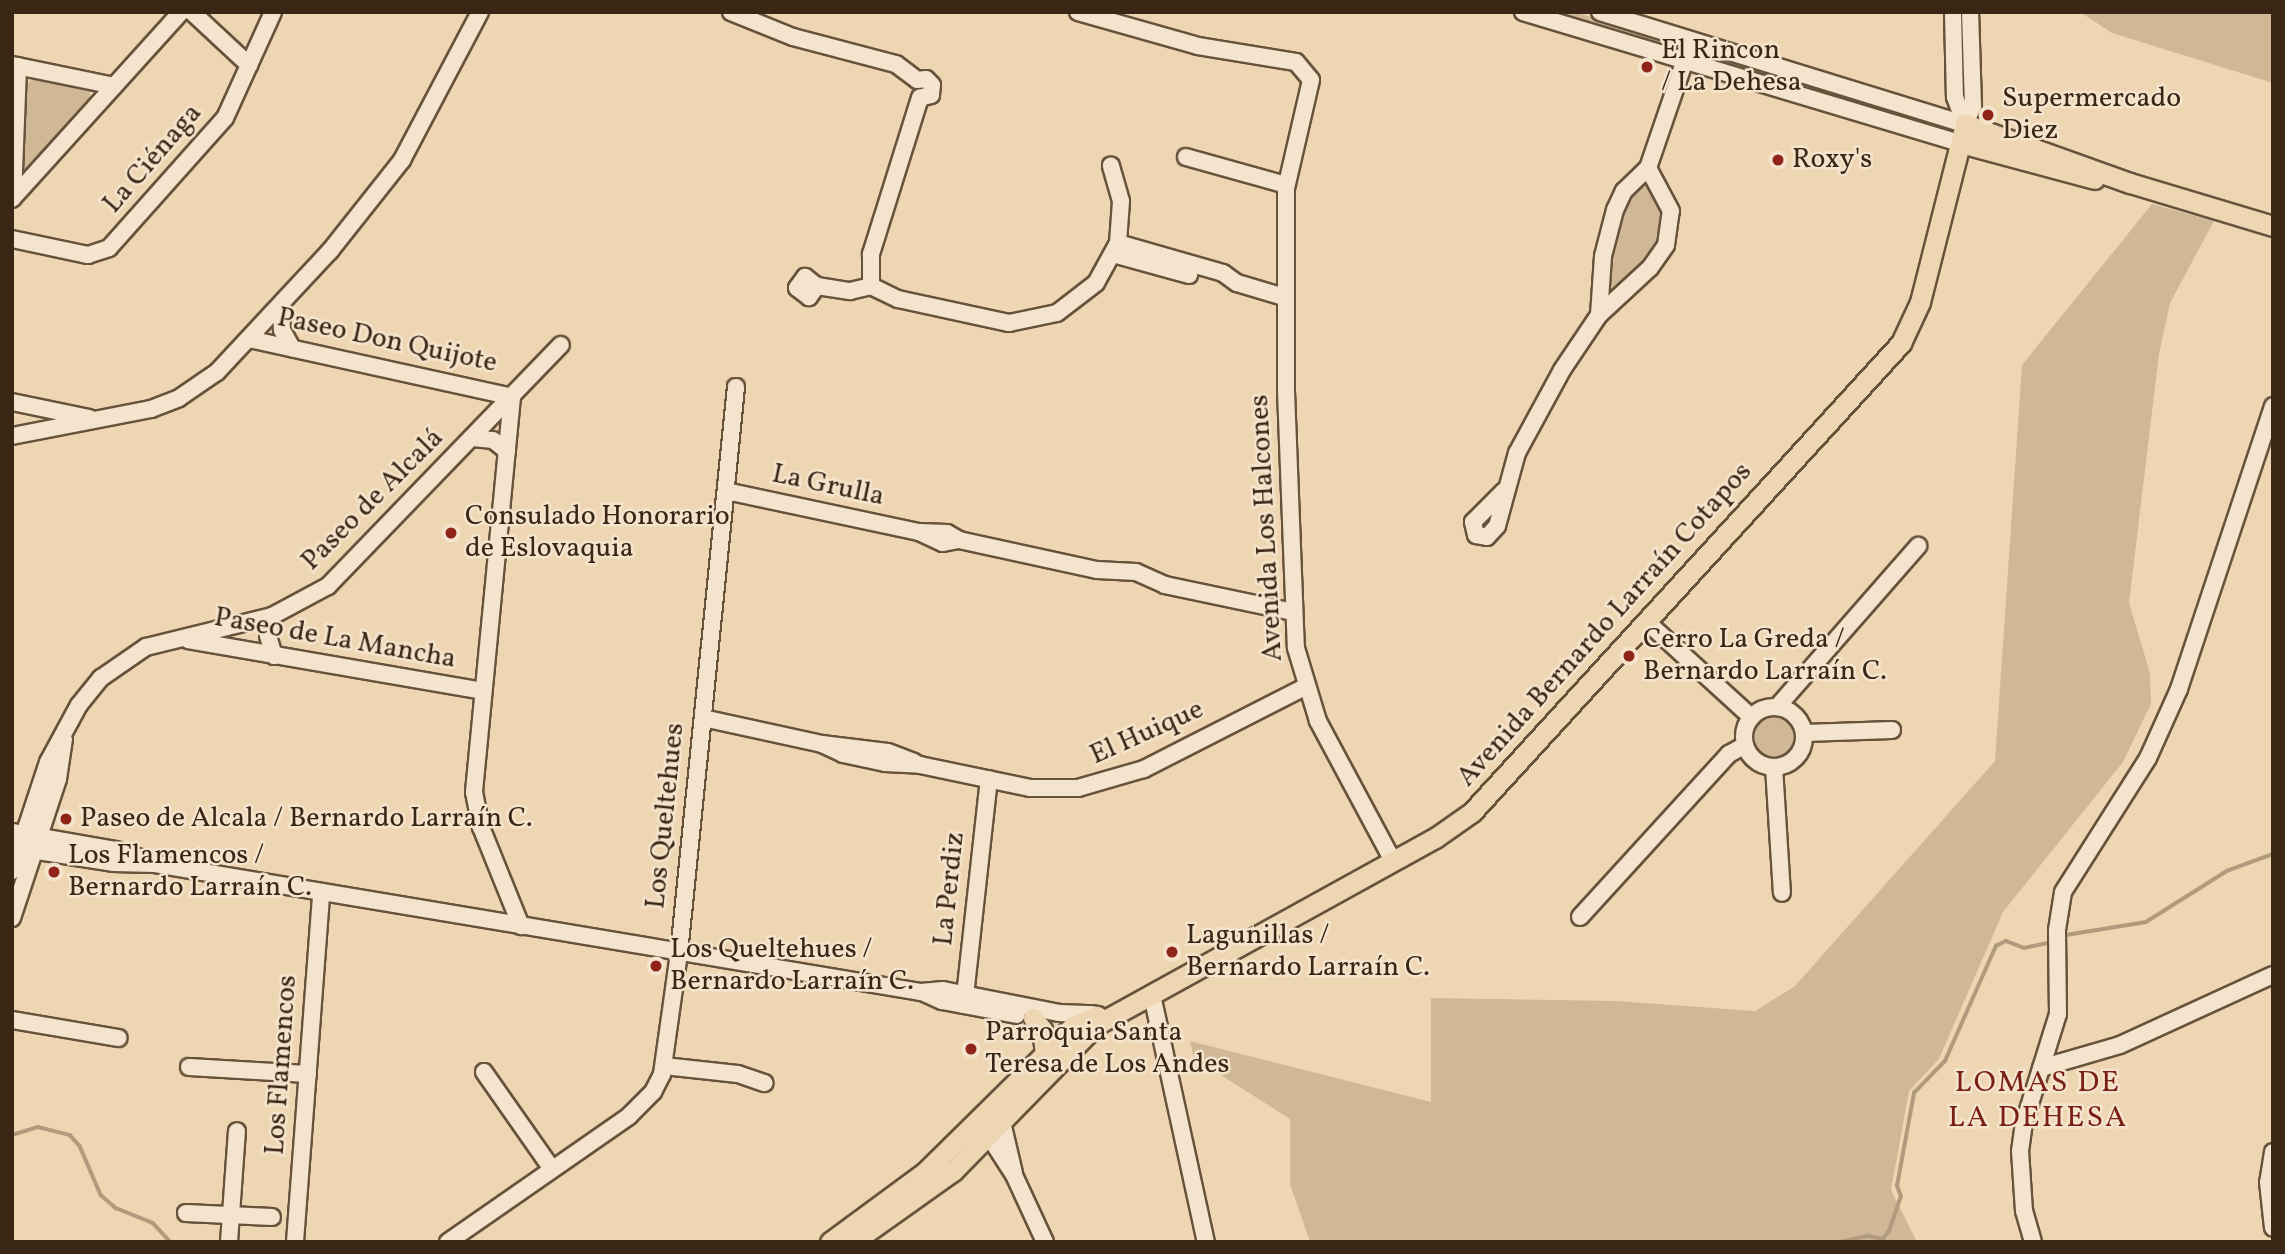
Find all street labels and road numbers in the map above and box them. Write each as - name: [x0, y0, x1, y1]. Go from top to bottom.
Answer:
- street label: La Ciénaga: [96, 97, 210, 221]
- street label: Paseo Don Quijote: [274, 301, 500, 381]
- street label: Avenida Los Halcones: [1243, 394, 1291, 662]
- street label: Paseo de Alcalá: [295, 422, 451, 578]
- street label: Avenida Bernardo Larraín Cotapos: [1450, 456, 1760, 794]
- street label: La Grulla: [769, 458, 887, 514]
- street label: Paseo de La Mancha: [211, 601, 459, 677]
- street label: El Huique: [1085, 693, 1209, 773]
- street label: Los Queltehues: [640, 721, 692, 911]
- street label: La Perdiz: [927, 830, 973, 948]
- street label: Los Flamencos: [259, 974, 305, 1156]

